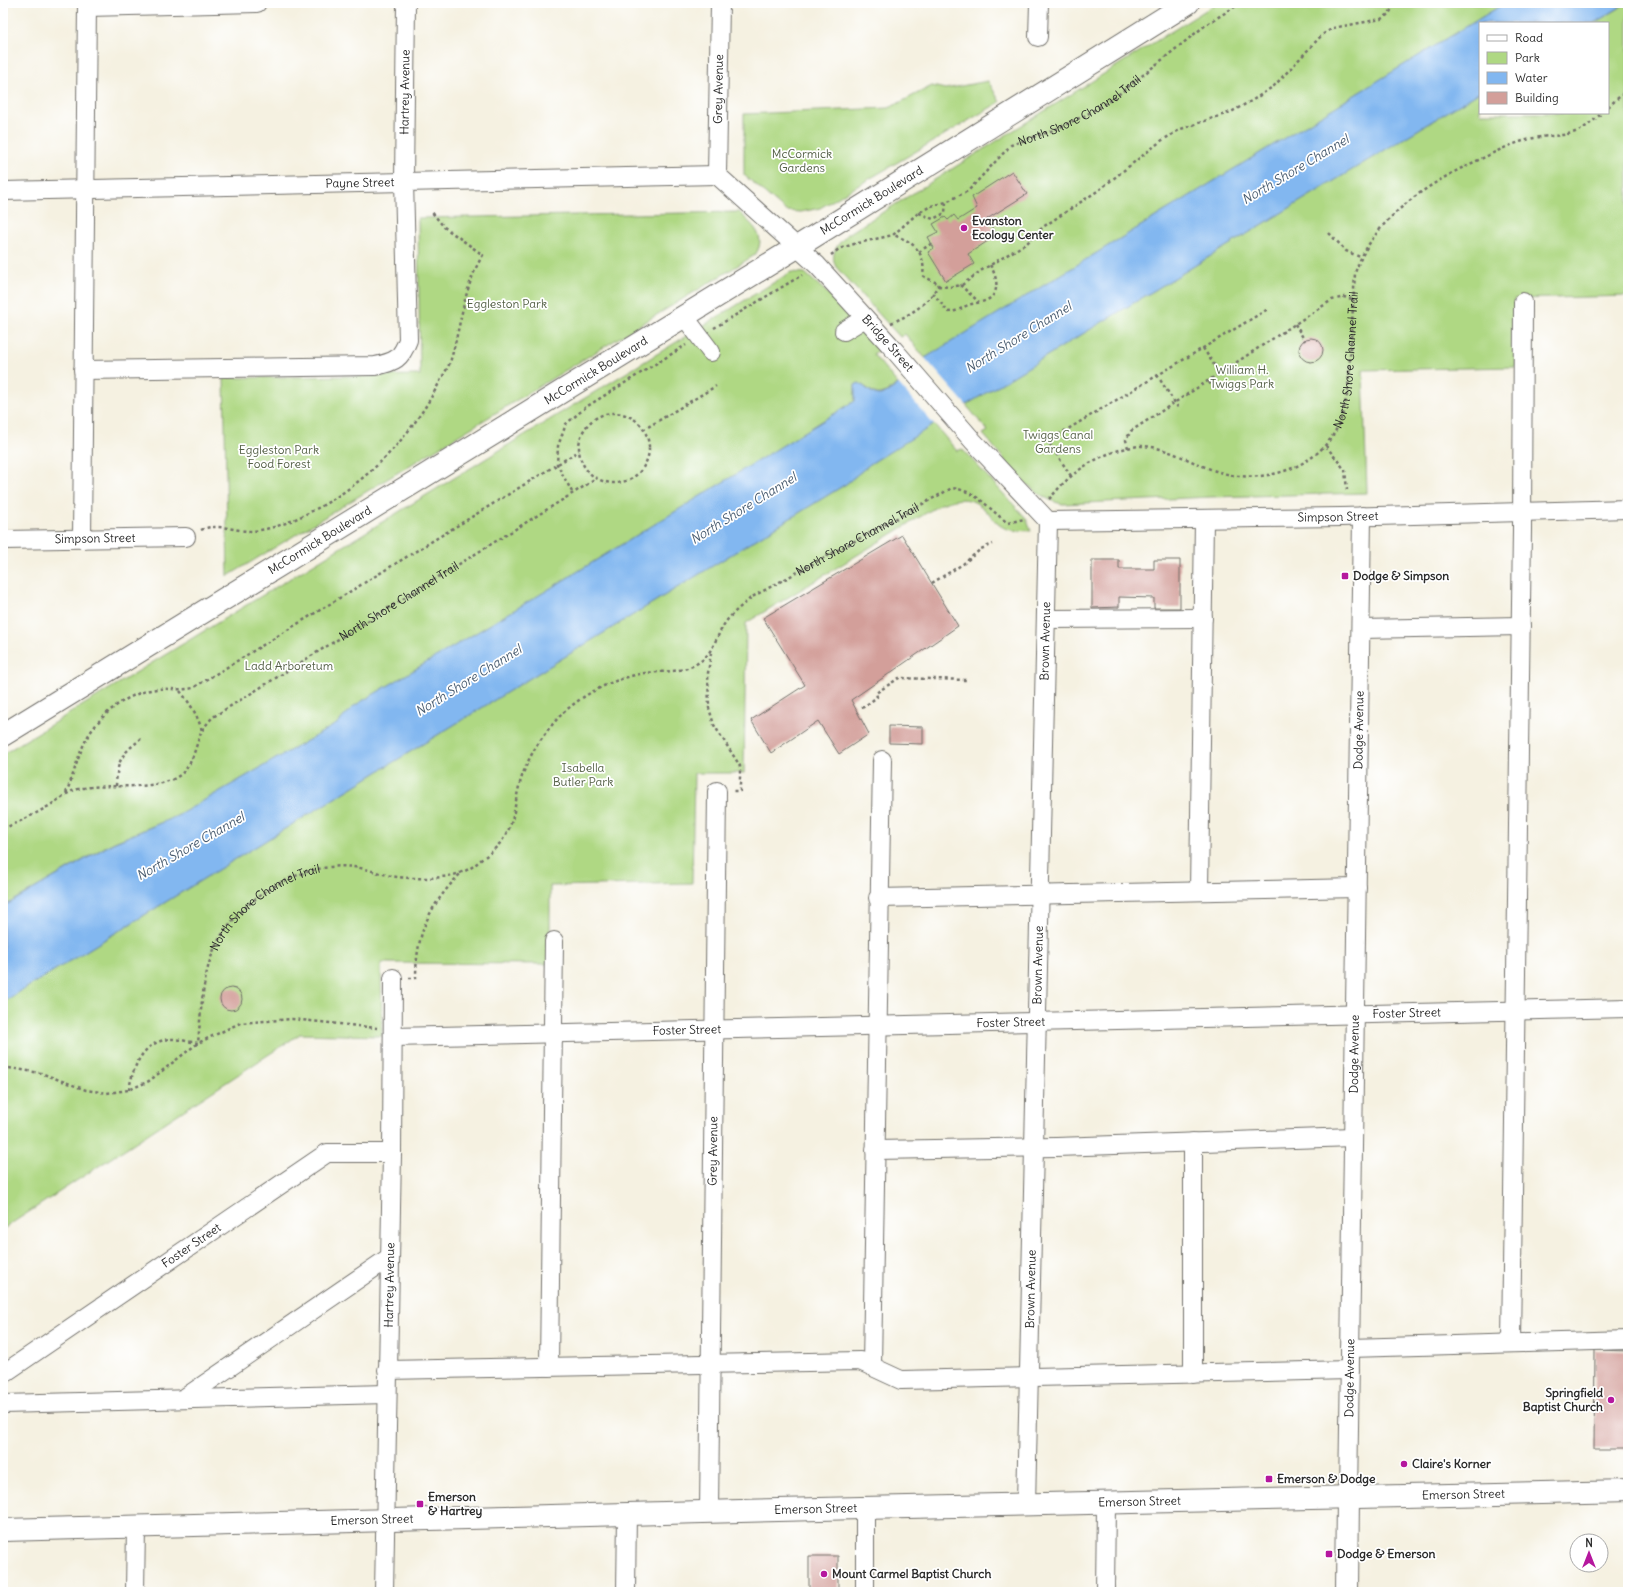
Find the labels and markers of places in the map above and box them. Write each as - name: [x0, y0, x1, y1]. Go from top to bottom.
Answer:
- place label: Evanston Ecology Center: [972, 213, 1054, 243]
- marker: Evanston Ecology Center: [959, 223, 969, 233]
- place label: Dodge & Simpson: [1353, 568, 1449, 584]
- marker: Dodge & Simpson: [1340, 571, 1350, 581]
- place label: Springfield Baptist Church: [1523, 1385, 1603, 1415]
- marker: Springfield Baptist Church: [1606, 1395, 1616, 1405]
- place label: Claire's Korner: [1412, 1456, 1491, 1471]
- marker: Claire's Korner: [1399, 1459, 1409, 1469]
- place label: Emerson & Dodge: [1277, 1471, 1376, 1487]
- marker: Emerson & Dodge: [1264, 1474, 1274, 1484]
- place label: Emerson & Hartrey: [428, 1489, 482, 1519]
- marker: Emerson & Hartrey: [415, 1499, 425, 1509]
- place label: Dodge & Emerson: [1337, 1546, 1435, 1562]
- marker: Dodge & Emerson: [1324, 1549, 1334, 1559]
- place label: Mount Carmel Baptist Church: [832, 1566, 991, 1582]
- marker: Mount Carmel Baptist Church: [819, 1569, 829, 1579]

